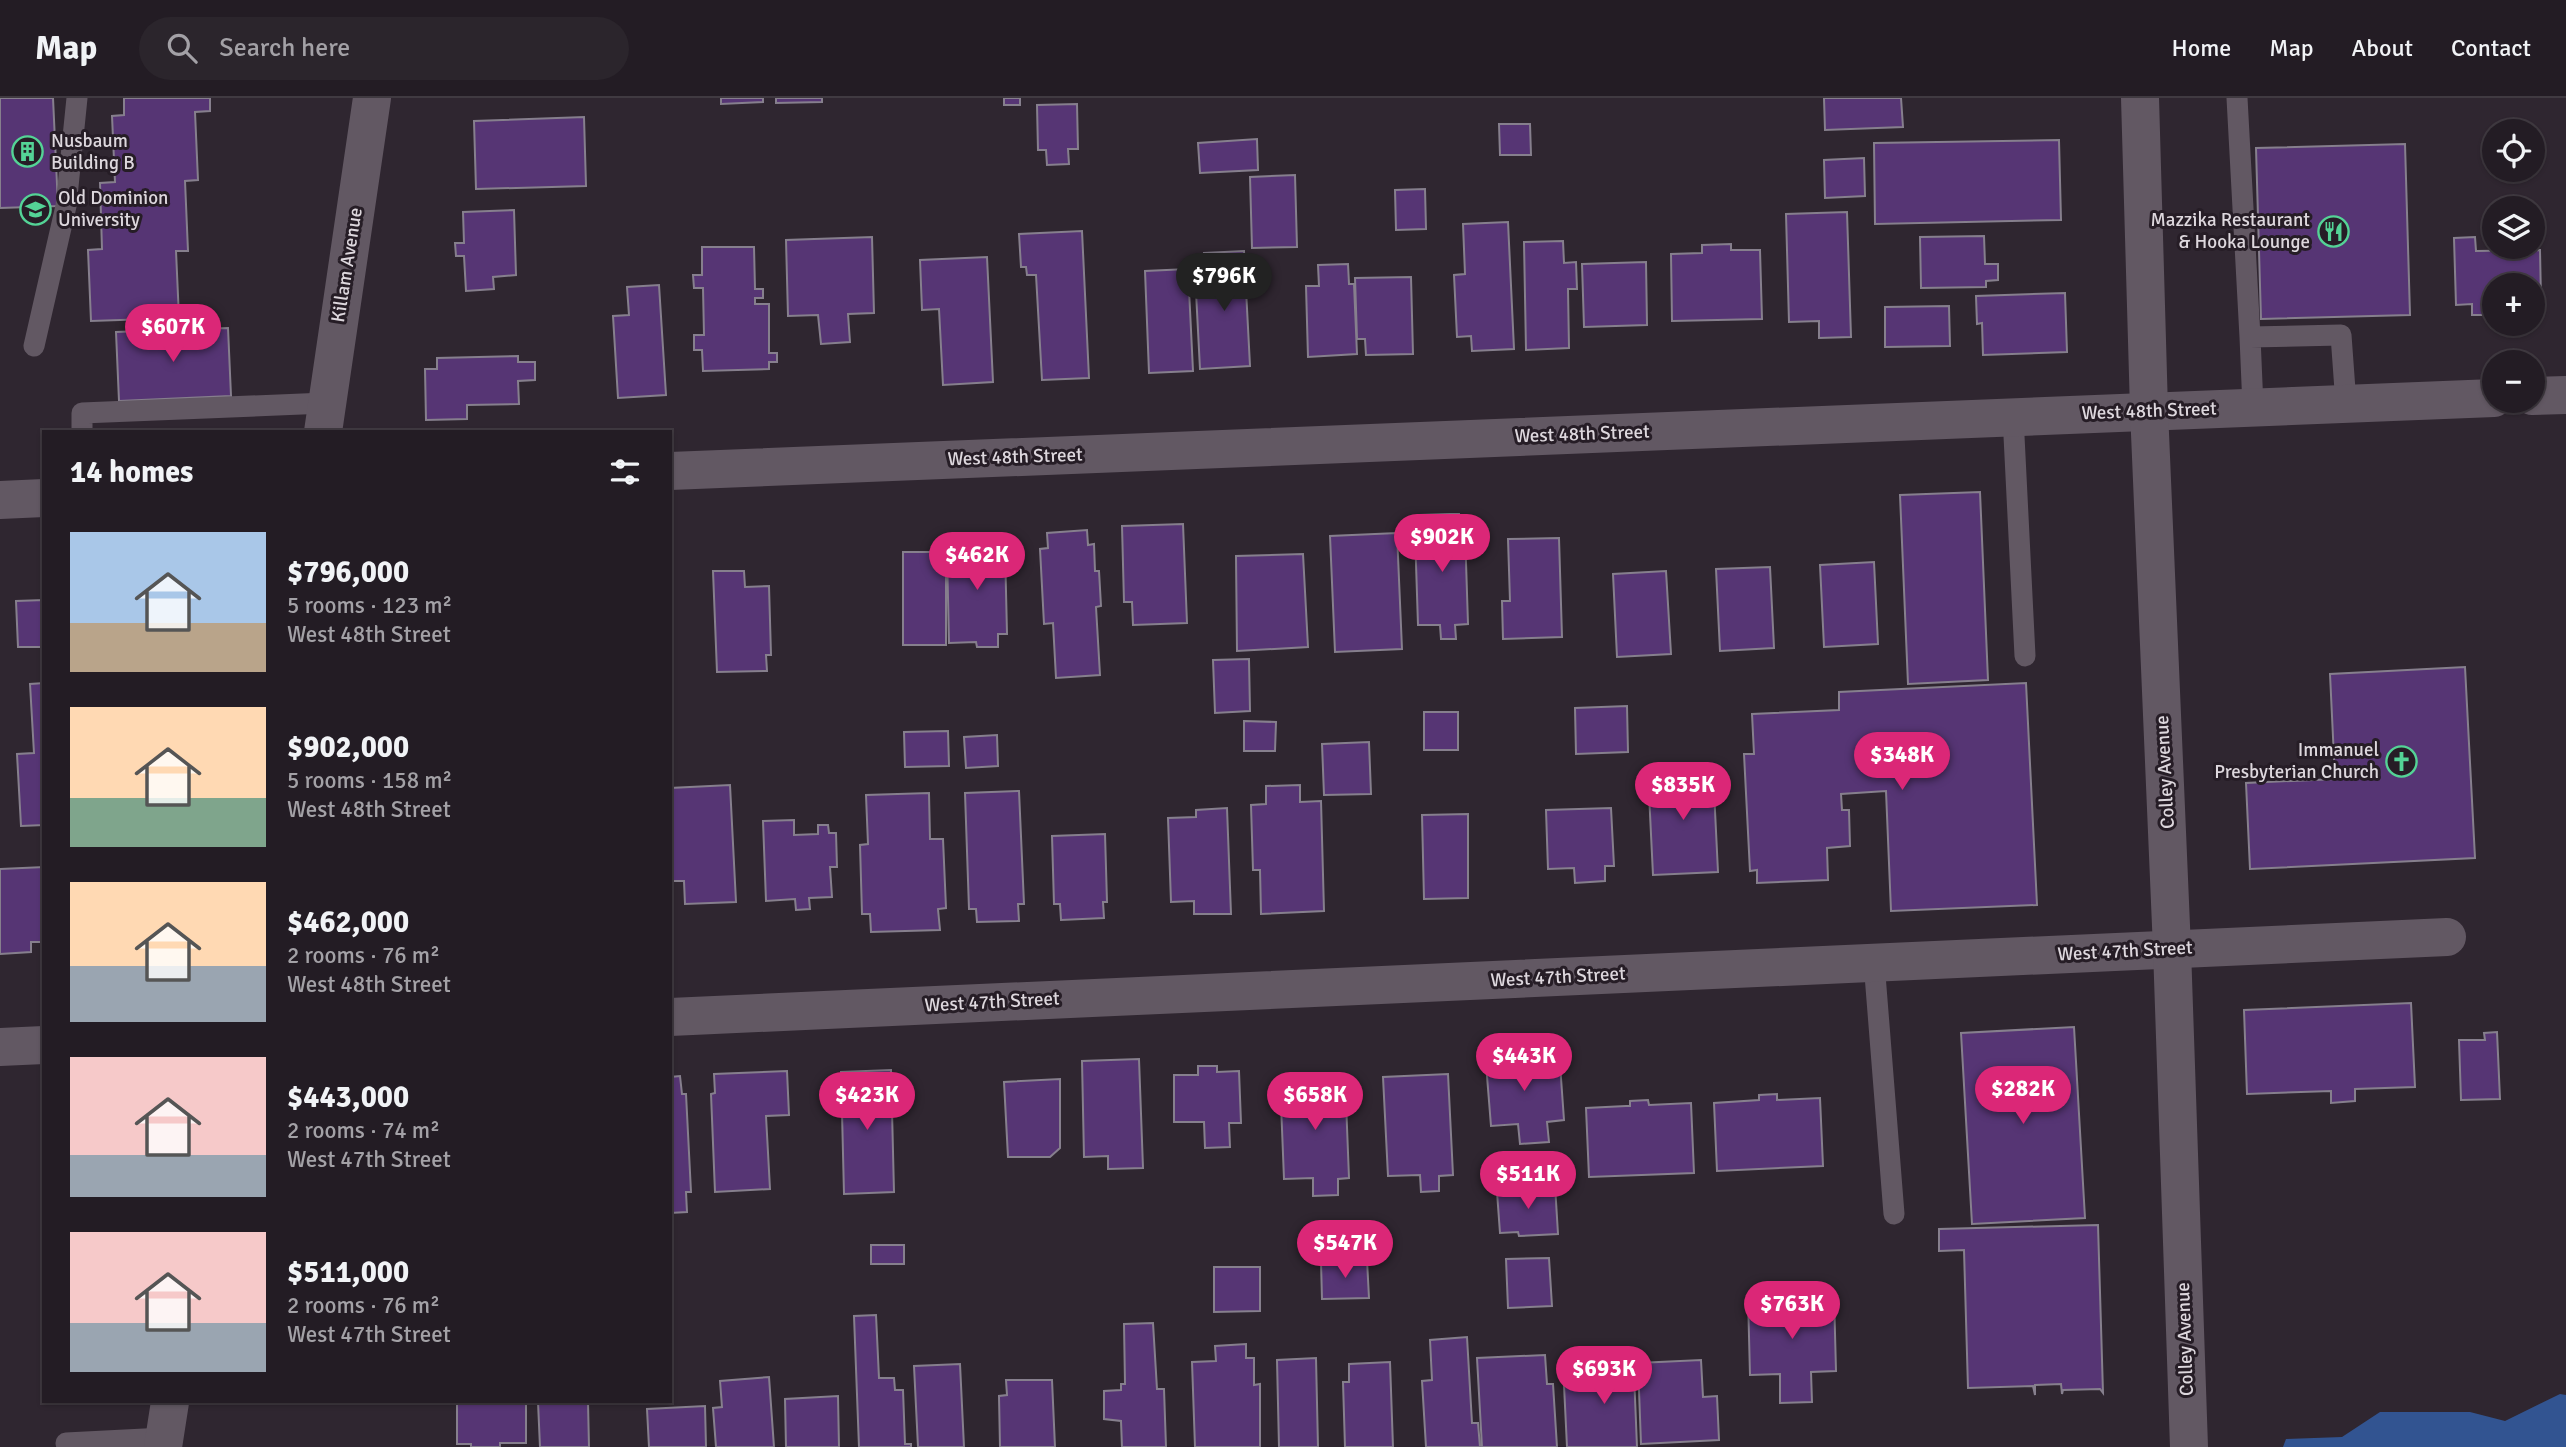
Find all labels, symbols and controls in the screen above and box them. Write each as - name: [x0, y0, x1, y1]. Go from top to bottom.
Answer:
- search box: [139, 17, 629, 80]
- text: Map: [35, 28, 97, 69]
- icon: search: [163, 29, 201, 67]
- text: Search here: [219, 32, 350, 64]
- text: Home: [2171, 33, 2231, 63]
- text: Map: [2269, 33, 2314, 63]
- text: About: [2352, 33, 2413, 63]
- text: Contact: [2451, 33, 2531, 63]
- map controls: [2482, 119, 2545, 413]
- button: locate: [2482, 119, 2545, 182]
- place label: Nusbaum Building B: [51, 129, 135, 175]
- building icon: Nusbaum Building B: [11, 135, 45, 169]
- place label: Old Dominion University: [58, 186, 168, 232]
- school or university icon: Old Dominion University: [18, 192, 52, 226]
- button: layers: [2482, 196, 2545, 259]
- street label: Killam Avenue: [326, 206, 368, 324]
- place label: Mazzika Restaurant & Hooka Lounge: [2150, 208, 2310, 254]
- restaurant icon: Mazzika Restaurant & Hooka Lounge: [2316, 214, 2350, 248]
- pin: $796K: [1175, 254, 1273, 313]
- text: $796K: [1192, 261, 1256, 290]
- button: +: [2482, 273, 2545, 336]
- pin: $607K: [124, 304, 222, 364]
- text: $607K: [141, 312, 205, 341]
- button: −: [2482, 350, 2545, 413]
- street label: West 48th Street: [2081, 397, 2217, 425]
- street label: West 48th Street: [1514, 420, 1650, 448]
- street label: West 48th Street: [947, 443, 1083, 471]
- icon: filters: [606, 453, 644, 491]
- text: 14 homes: [70, 454, 193, 491]
- pin: $902K: [1393, 514, 1491, 574]
- text: $902K: [1410, 522, 1474, 551]
- pin: $462K: [928, 532, 1026, 592]
- text: $462K: [945, 540, 1009, 569]
- text: $796,000: [287, 554, 409, 591]
- icon: home: [126, 560, 210, 644]
- text: 5 rooms · 123 m²: [287, 591, 452, 620]
- text: West 48th Street: [287, 620, 451, 649]
- street label: Colley Avenue: [2150, 715, 2180, 829]
- text: $902,000: [287, 729, 409, 766]
- pin: $348K: [1853, 732, 1951, 792]
- icon: home: [126, 735, 210, 819]
- place label: Immanuel Presbyterian Church: [2214, 738, 2379, 784]
- text: $348K: [1870, 740, 1934, 769]
- church icon: Immanuel Presbyterian Church: [2385, 744, 2419, 778]
- pin: $835K: [1634, 762, 1732, 822]
- text: 5 rooms · 158 m²: [287, 766, 452, 795]
- text: $835K: [1651, 770, 1715, 799]
- text: West 48th Street: [287, 795, 451, 824]
- text: $462,000: [287, 904, 409, 941]
- icon: home: [126, 910, 210, 994]
- street label: West 47th Street: [2057, 935, 2194, 967]
- text: 2 rooms · 76 m²: [287, 941, 440, 970]
- street label: West 47th Street: [1490, 961, 1627, 993]
- text: West 48th Street: [287, 970, 451, 999]
- street label: West 47th Street: [924, 986, 1061, 1018]
- pin: $443K: [1475, 1034, 1573, 1093]
- text: $443K: [1492, 1041, 1556, 1070]
- pin: $282K: [1974, 1066, 2072, 1126]
- pin: $423K: [818, 1072, 916, 1132]
- pin: $658K: [1266, 1072, 1364, 1132]
- text: $282K: [1991, 1074, 2055, 1103]
- text: $443,000: [287, 1079, 409, 1116]
- text: $423K: [835, 1080, 899, 1109]
- text: $658K: [1283, 1080, 1347, 1109]
- icon: home: [126, 1085, 210, 1169]
- text: 2 rooms · 74 m²: [287, 1116, 440, 1145]
- text: West 47th Street: [287, 1145, 451, 1174]
- pin: $511K: [1479, 1152, 1577, 1211]
- text: $511K: [1496, 1159, 1560, 1188]
- pin: $547K: [1296, 1220, 1394, 1280]
- text: $547K: [1313, 1228, 1377, 1257]
- text: $511,000: [287, 1254, 409, 1291]
- icon: home: [126, 1260, 210, 1344]
- pin: $763K: [1743, 1282, 1841, 1341]
- street label: Colley Avenue: [2171, 1282, 2199, 1396]
- text: $763K: [1760, 1289, 1824, 1318]
- text: 2 rooms · 76 m²: [287, 1291, 440, 1320]
- text: West 47th Street: [287, 1320, 451, 1349]
- pin: $693K: [1555, 1346, 1653, 1406]
- text: $693K: [1572, 1354, 1636, 1383]

